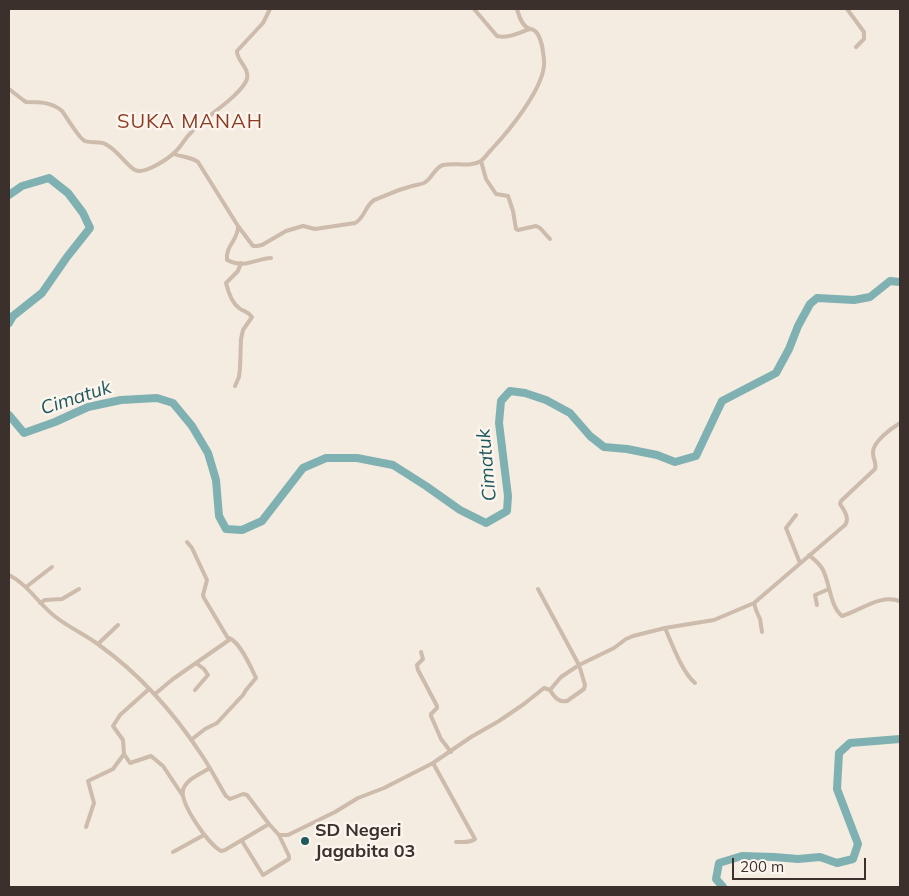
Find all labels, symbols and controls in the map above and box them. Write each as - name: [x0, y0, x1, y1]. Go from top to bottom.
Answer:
- district label: SUKA MANAH: [116, 110, 264, 134]
- water label: Cimatuk: [38, 376, 114, 420]
- water label: Cimatuk: [472, 428, 502, 502]
- place label: SD Negeri Jagabita 03: [315, 820, 415, 862]
- marker: SD Negeri Jagabita 03: [299, 835, 311, 847]
- scale bar: [734, 848, 868, 880]
- text: 200 m: [740, 857, 784, 876]

